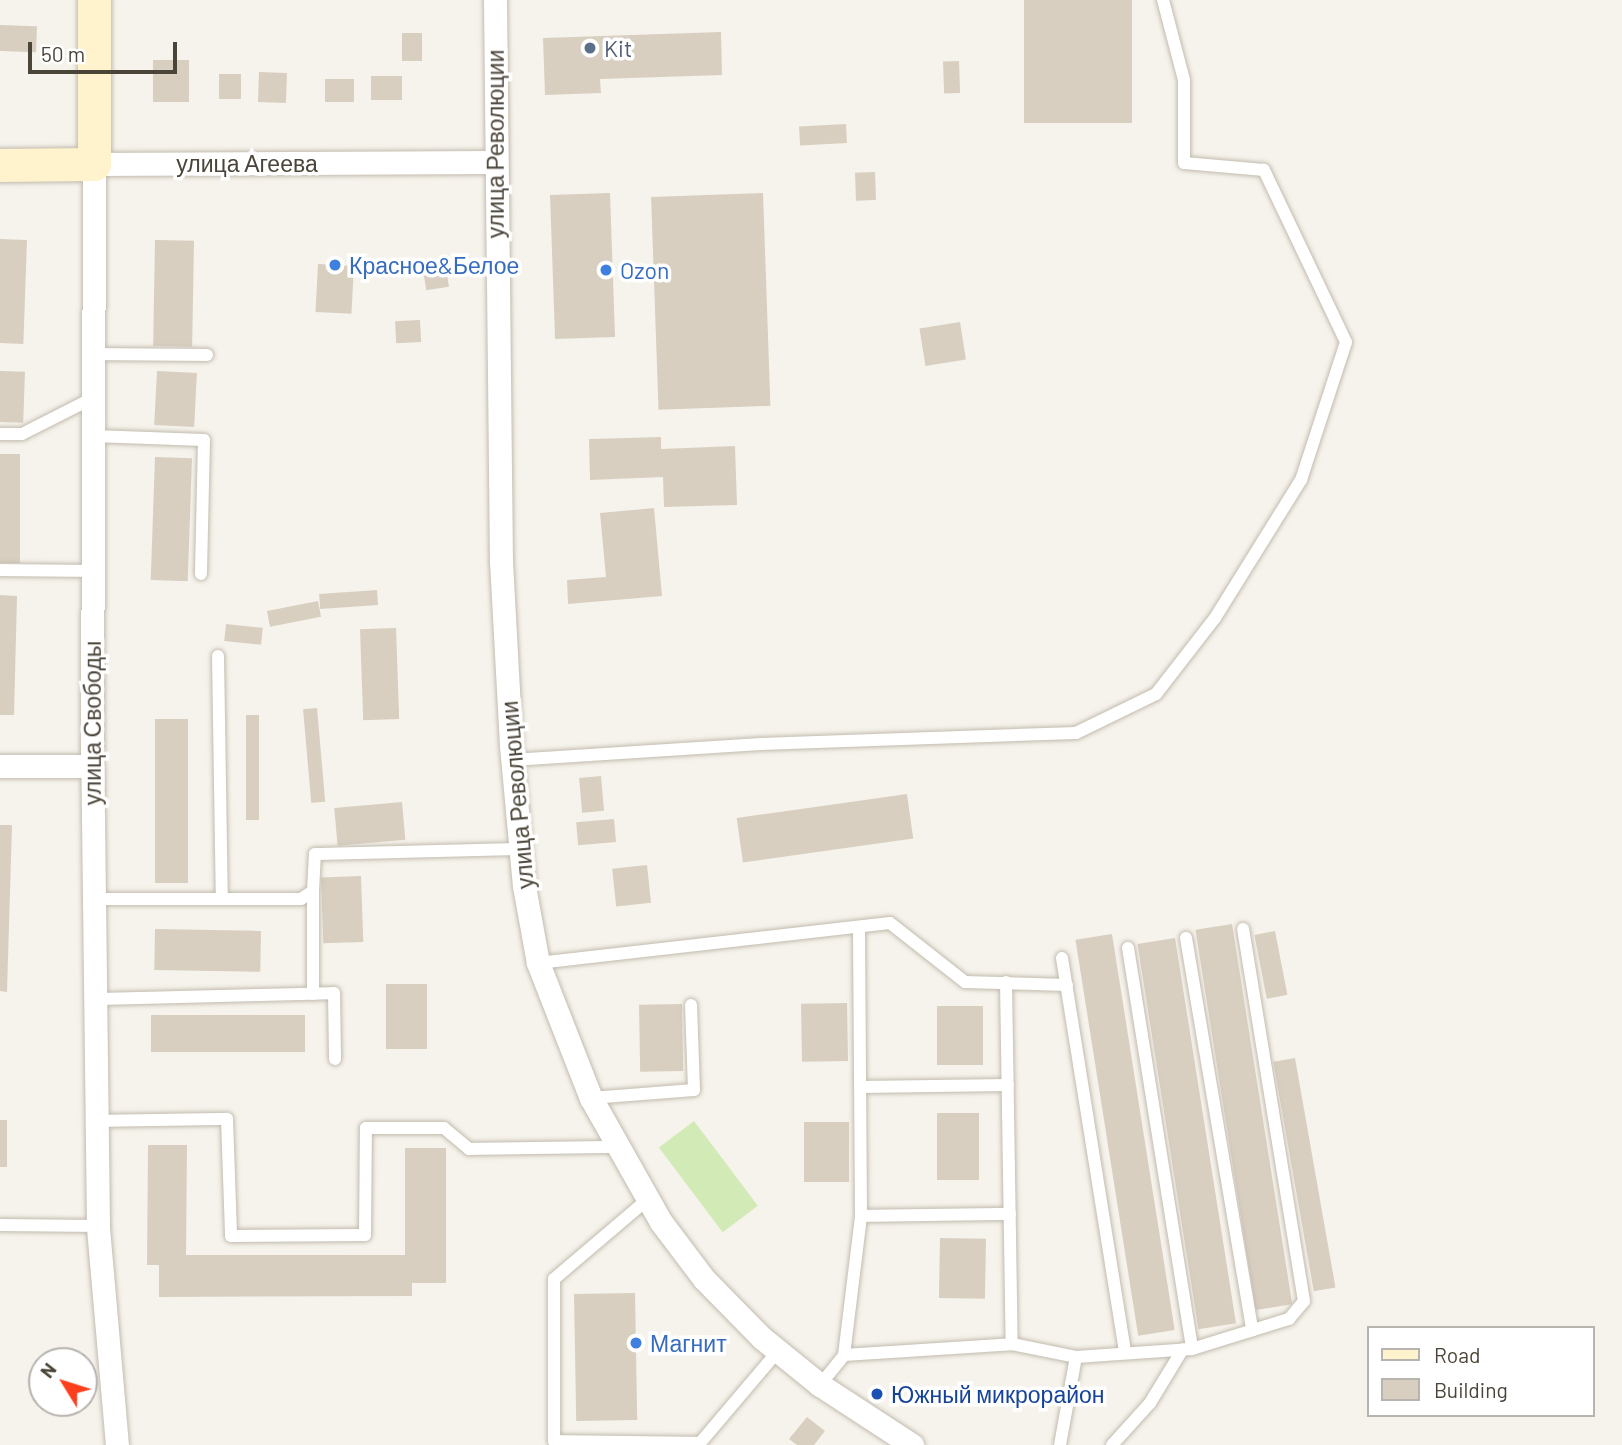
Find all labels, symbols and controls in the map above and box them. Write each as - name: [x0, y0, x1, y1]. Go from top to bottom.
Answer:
- scale bar: [32, 28, 180, 72]
- place label: Kit: [604, 34, 632, 62]
- marker: Kit: [582, 40, 598, 56]
- text: 50 m: [41, 41, 85, 66]
- street label: улица Революции: [481, 50, 509, 238]
- street label: улица Агеева: [176, 149, 318, 177]
- place label: Красное&Белое: [349, 251, 519, 279]
- place label: Ozon: [620, 256, 669, 284]
- marker: Красное&Белое: [327, 257, 343, 273]
- marker: Ozon: [598, 262, 614, 278]
- street label: улица Свободы: [78, 641, 106, 805]
- street label: улица Революции: [495, 700, 539, 890]
- legend: [1366, 1326, 1594, 1417]
- place label: Магнит: [650, 1329, 727, 1357]
- marker: Магнит: [628, 1335, 644, 1351]
- text: Road: [1434, 1342, 1480, 1367]
- north arrow: [28, 1347, 98, 1417]
- text: N: [35, 1358, 61, 1382]
- text: Building: [1434, 1377, 1508, 1402]
- place label: Южный микрорайон: [891, 1380, 1105, 1408]
- marker: Южный микрорайон: [869, 1386, 885, 1402]

